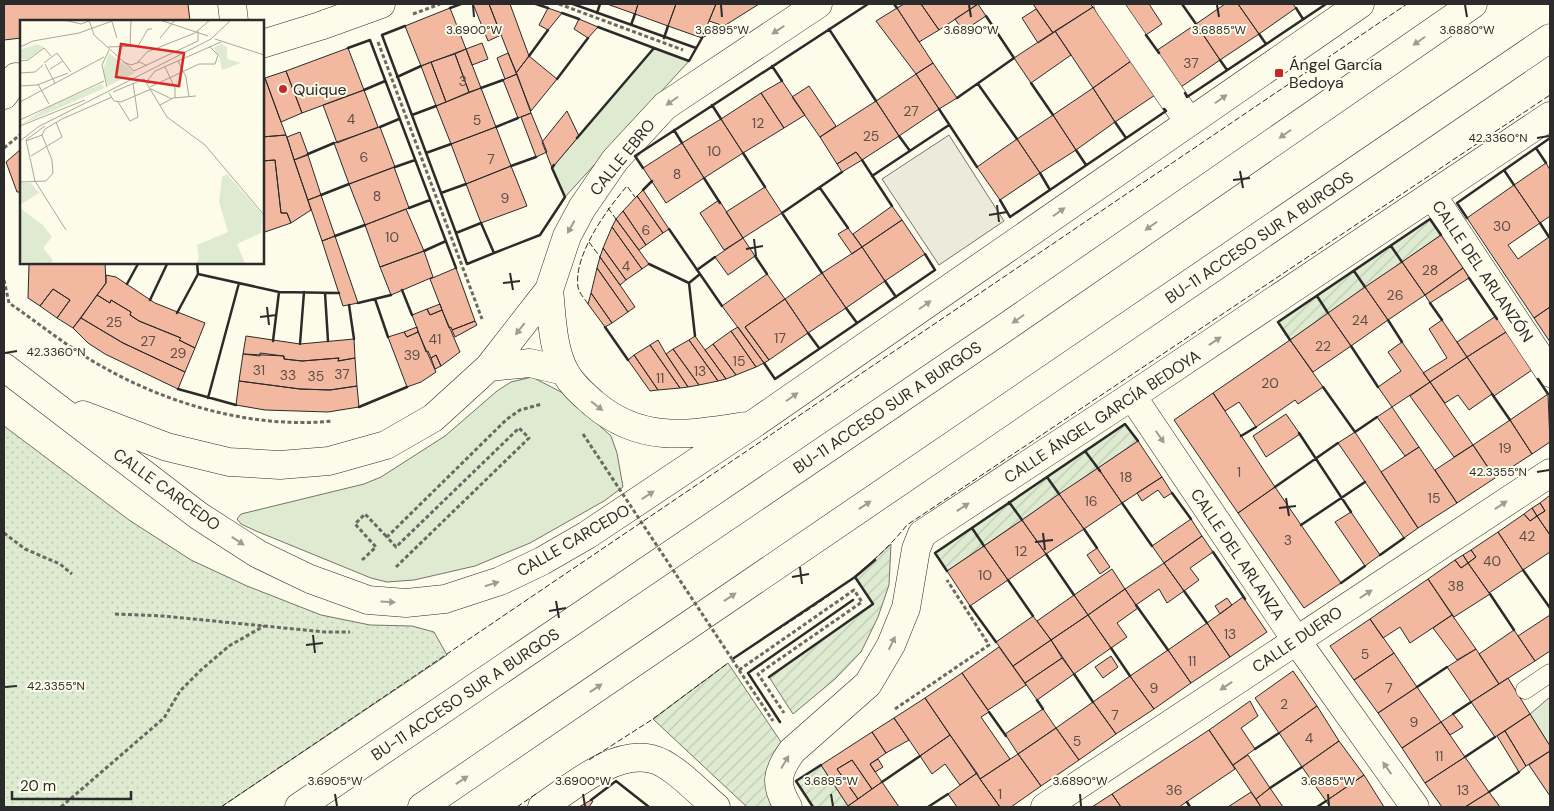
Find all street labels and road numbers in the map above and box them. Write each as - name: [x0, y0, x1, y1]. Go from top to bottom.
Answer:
- street label: CALLE EBRO: [585, 115, 660, 200]
- street label: BU-11 ACCESO SUR A BURGOS: [1161, 166, 1357, 308]
- street label: CALLE DEL ARLANZÓN: [1427, 196, 1538, 346]
- street label: BU-11 ACCESO SUR A BURGOS: [789, 336, 985, 478]
- street label: CALLE ÁNGEL GARCÍA BEDOYA: [1000, 345, 1205, 488]
- street label: CALLE CARCEDO: [109, 444, 224, 535]
- street label: CALLE DEL ARLANZA: [1186, 484, 1290, 624]
- street label: CALLE CARCEDO: [513, 500, 634, 581]
- street label: CALLE DUERO: [1248, 602, 1346, 677]
- street label: BU-11 ACCESO SUR A BURGOS: [367, 623, 563, 765]

